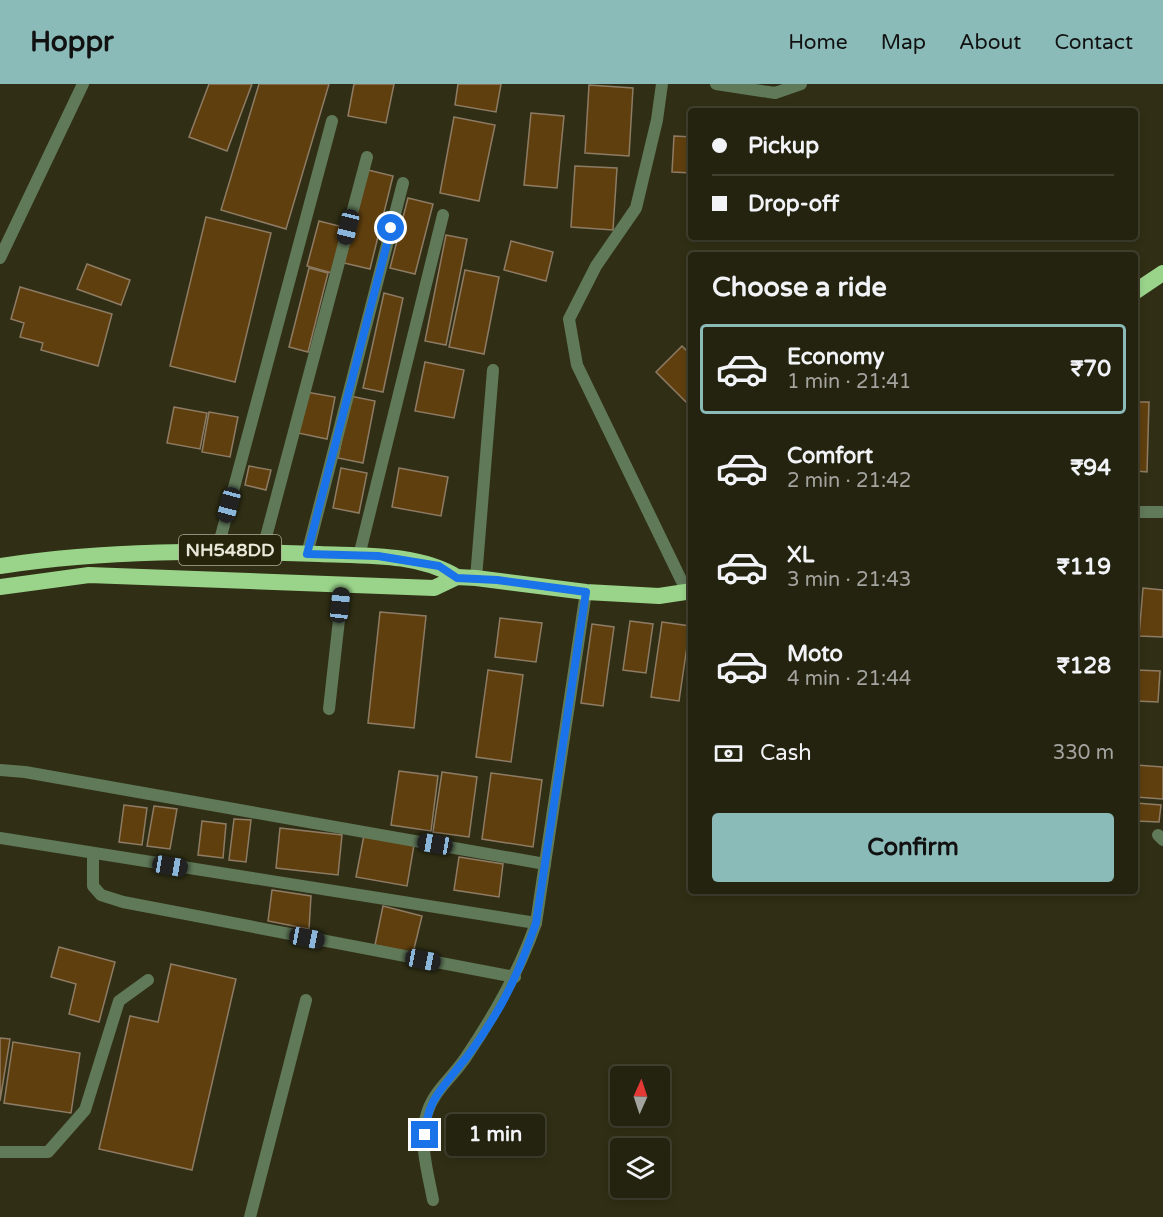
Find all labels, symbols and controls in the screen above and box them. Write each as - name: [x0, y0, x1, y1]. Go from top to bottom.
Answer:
- text: Hoppr: [30, 25, 114, 59]
- text: Home: [788, 30, 848, 55]
- text: Map: [881, 30, 926, 55]
- text: About: [959, 30, 1021, 55]
- text: Contact: [1054, 30, 1133, 55]
- text: Pickup: [748, 133, 819, 159]
- text: Drop-off: [748, 191, 839, 217]
- car: [335, 207, 361, 247]
- route start: [377, 214, 404, 241]
- text: Choose a ride: [712, 271, 887, 304]
- icon: car: [715, 342, 769, 396]
- text: Economy: [787, 344, 884, 370]
- text: ₹70: [1070, 356, 1111, 382]
- text: 1 min · 21:41: [787, 370, 911, 394]
- icon: car: [715, 441, 769, 495]
- text: Comfort: [787, 443, 873, 469]
- text: ₹94: [1070, 455, 1111, 481]
- text: 2 min · 21:42: [787, 469, 911, 493]
- car: [216, 485, 242, 525]
- road number: NH548DD: [179, 535, 281, 565]
- icon: car: [715, 540, 769, 594]
- text: XL: [787, 542, 814, 568]
- text: ₹119: [1057, 554, 1111, 580]
- text: 3 min · 21:43: [787, 568, 911, 592]
- car: [329, 586, 351, 624]
- icon: car: [715, 639, 769, 693]
- text: Moto: [787, 641, 843, 667]
- text: ₹128: [1057, 653, 1111, 679]
- text: 4 min · 21:44: [787, 667, 911, 691]
- icon: cash: [712, 737, 745, 770]
- text: Cash: [760, 740, 812, 766]
- text: 330 m: [1053, 741, 1114, 765]
- button: Confirm: [712, 813, 1114, 882]
- car: [416, 832, 454, 856]
- car: [151, 854, 189, 878]
- car: [288, 926, 326, 950]
- car: [404, 948, 442, 972]
- north arrow: [610, 1066, 670, 1126]
- map controls: [610, 1066, 670, 1198]
- callout: 1 min: [446, 1114, 545, 1156]
- route end: [411, 1121, 438, 1148]
- text: 1 min: [469, 1123, 522, 1147]
- button: layers: [610, 1138, 670, 1198]

